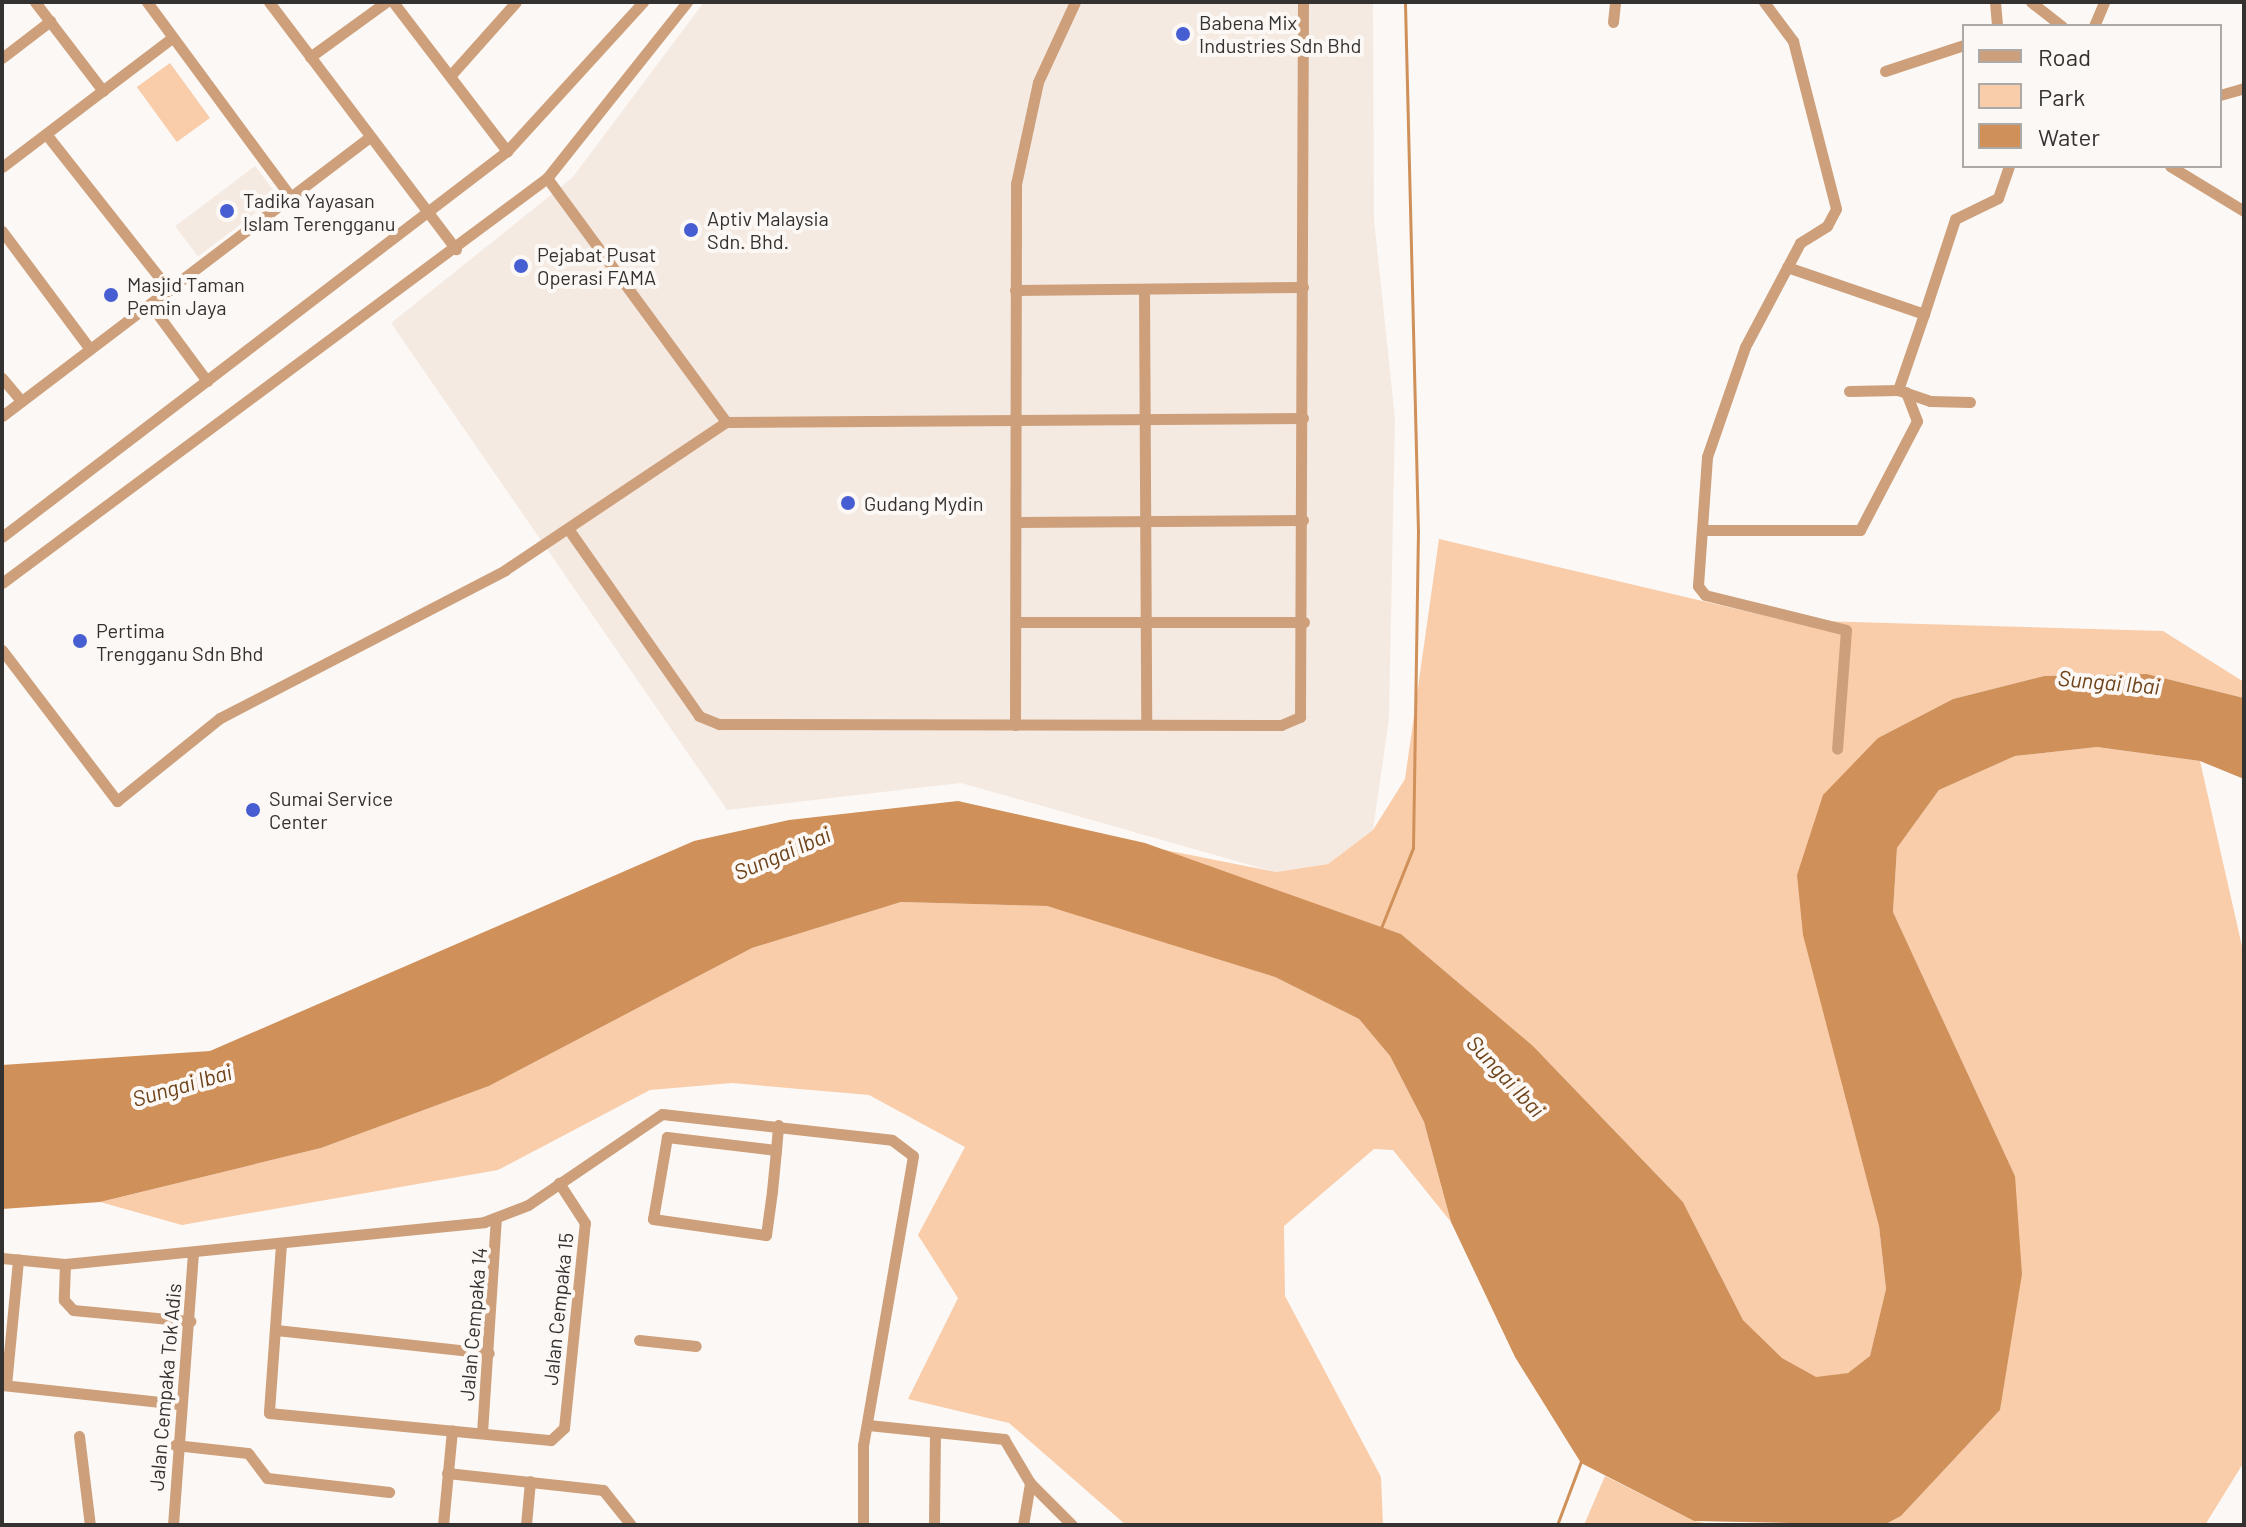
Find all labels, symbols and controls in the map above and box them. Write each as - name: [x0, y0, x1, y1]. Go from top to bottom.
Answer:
- place label: Babena Mix Industries Sdn Bhd: [1199, 10, 1361, 57]
- legend: [1962, 24, 2222, 168]
- marker: Babena Mix Industries Sdn Bhd: [1174, 25, 1192, 43]
- text: Road: [2038, 42, 2091, 71]
- text: Park: [2038, 82, 2085, 111]
- text: Water: [2038, 122, 2100, 151]
- place label: Tadika Yayasan Islam Terengganu: [243, 188, 396, 235]
- marker: Tadika Yayasan Islam Terengganu: [218, 202, 236, 220]
- place label: Aptiv Malaysia Sdn. Bhd.: [707, 206, 829, 253]
- marker: Aptiv Malaysia Sdn. Bhd.: [682, 221, 700, 239]
- place label: Pejabat Pusat Operasi FAMA: [537, 242, 656, 289]
- marker: Pejabat Pusat Operasi FAMA: [512, 257, 530, 275]
- place label: Masjid Taman Pemin Jaya: [127, 272, 245, 319]
- marker: Masjid Taman Pemin Jaya: [102, 286, 120, 304]
- place label: Gudang Mydin: [864, 491, 984, 515]
- marker: Gudang Mydin: [839, 494, 857, 512]
- place label: Pertima Trengganu Sdn Bhd: [96, 618, 264, 665]
- marker: Pertima Trengganu Sdn Bhd: [71, 632, 89, 650]
- water label: Sungai Ibai: [2057, 664, 2161, 700]
- place label: Sumai Service Center: [269, 786, 393, 833]
- marker: Sumai Service Center: [244, 801, 262, 819]
- water label: Sungai Ibai: [730, 821, 834, 885]
- water label: Sungai Ibai: [1461, 1030, 1551, 1122]
- water label: Sungai Ibai: [129, 1058, 235, 1112]
- street label: Jalan Cempaka 15: [538, 1232, 578, 1386]
- street label: Jalan Cempaka 14: [454, 1246, 492, 1402]
- street label: Jalan Cempaka Tok Adis: [144, 1282, 186, 1492]

